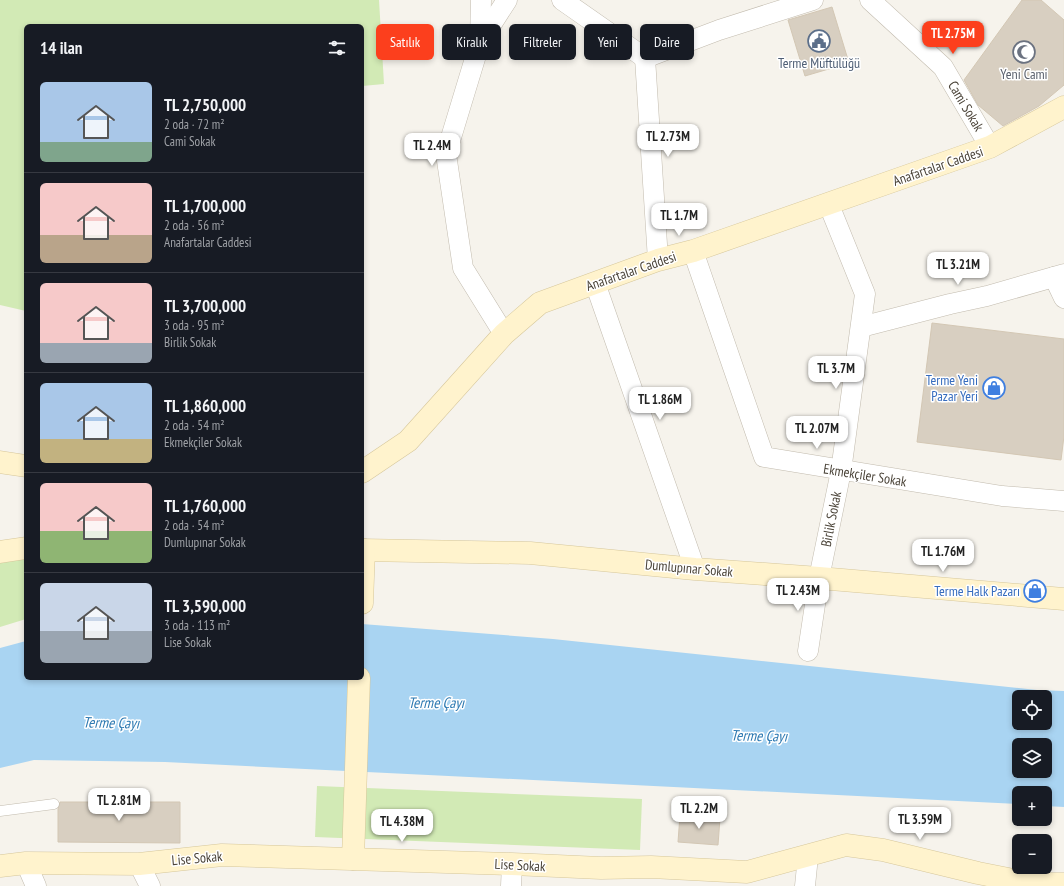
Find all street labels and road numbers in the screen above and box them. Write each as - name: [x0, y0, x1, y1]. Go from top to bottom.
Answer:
- street label: Cami Sokak: [944, 78, 988, 135]
- street label: Anafartalar Caddesi: [890, 142, 986, 190]
- street label: Anafartalar Caddesi: [583, 247, 679, 295]
- street label: Ekmekçiler Sokak: [822, 460, 908, 491]
- street label: Birlik Sokak: [817, 489, 845, 548]
- street label: Dumlupınar Sokak: [644, 555, 734, 581]
- street label: Lise Sokak: [171, 847, 224, 869]
- street label: Lise Sokak: [494, 855, 546, 875]

